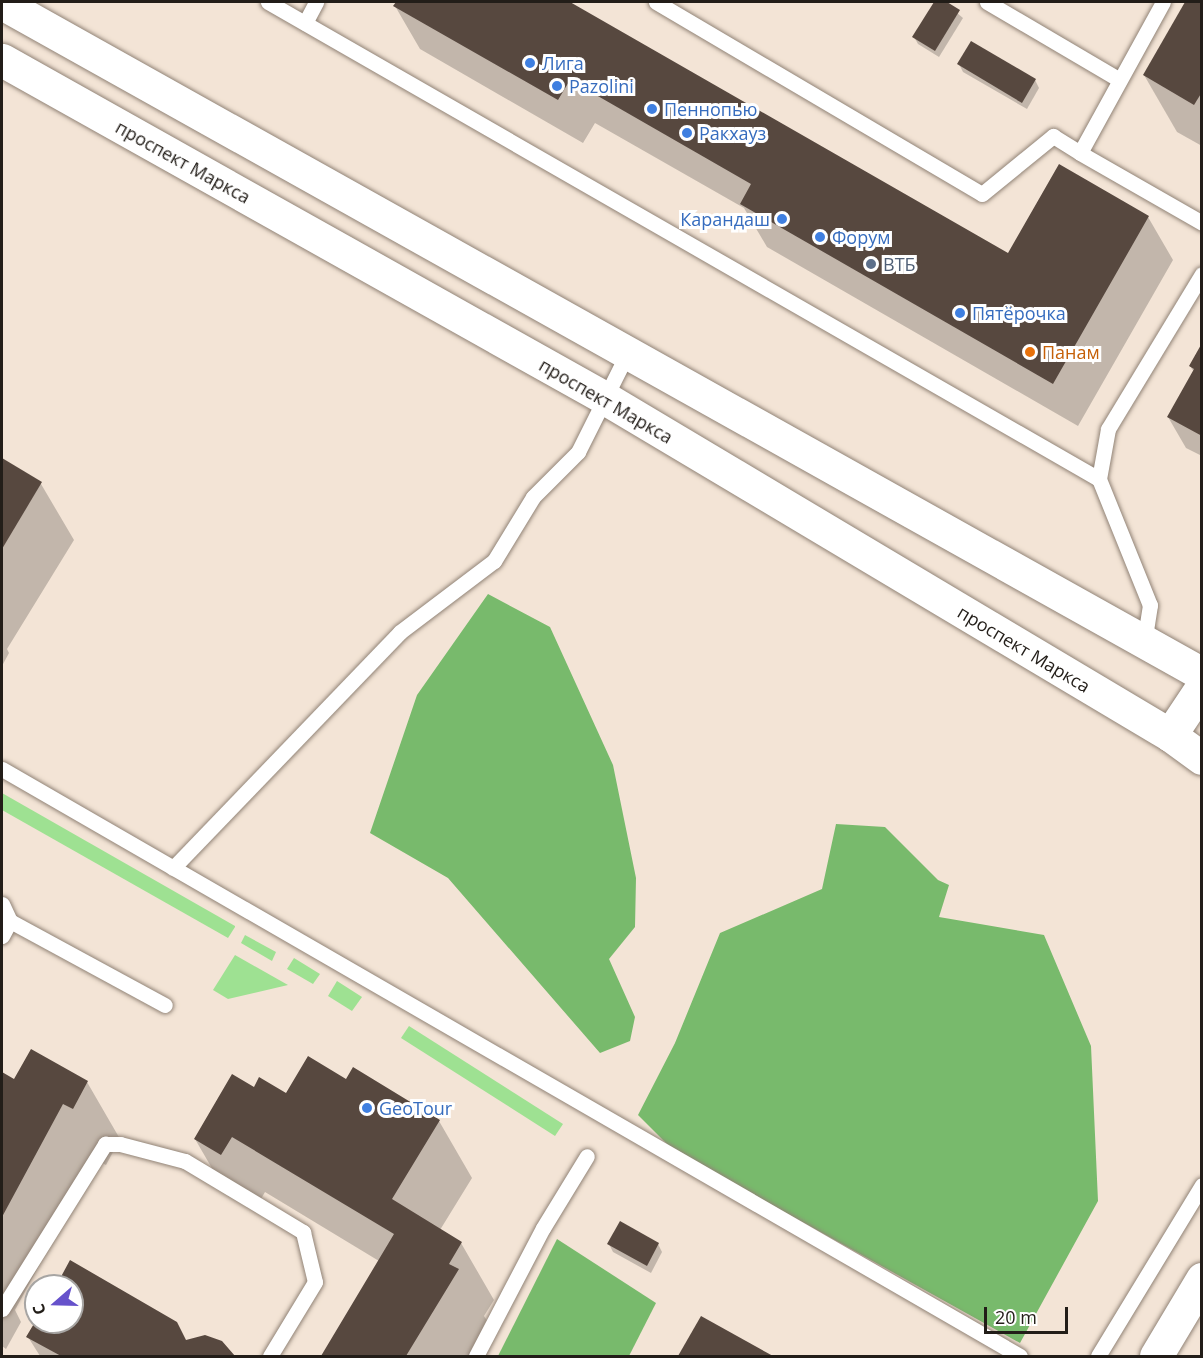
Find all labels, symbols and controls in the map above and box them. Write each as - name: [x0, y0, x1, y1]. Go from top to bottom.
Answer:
- place label: Лига: [542, 52, 584, 74]
- marker: Лига: [523, 56, 537, 70]
- place label: Pazolini: [569, 75, 634, 97]
- marker: Pazolini: [550, 79, 564, 93]
- place label: Пеннопью: [664, 98, 758, 120]
- marker: Пеннопью: [645, 102, 659, 116]
- street label: проспект Маркса: [112, 116, 254, 208]
- place label: Ракхауз: [699, 122, 766, 144]
- marker: Ракхауз: [680, 126, 694, 140]
- place label: Карандаш: [680, 208, 770, 230]
- marker: Карандаш: [775, 212, 789, 226]
- place label: Форум: [832, 226, 890, 248]
- marker: Форум: [813, 230, 827, 244]
- place label: ВТБ: [883, 253, 916, 275]
- marker: ВТБ: [864, 257, 878, 271]
- place label: Пятёрочка: [972, 302, 1066, 324]
- marker: Пятёрочка: [953, 306, 967, 320]
- place label: Панам: [1042, 341, 1100, 363]
- marker: Панам: [1023, 345, 1037, 359]
- street label: проспект Маркса: [535, 354, 677, 448]
- street label: проспект Маркса: [954, 601, 1094, 697]
- place label: GeoTour: [379, 1097, 452, 1119]
- marker: GeoTour: [360, 1101, 374, 1115]
- north arrow: [24, 1274, 84, 1334]
- scale bar: [987, 1295, 1071, 1333]
- text: С: [27, 1301, 51, 1318]
- text: 20 m: [995, 1305, 1037, 1329]

